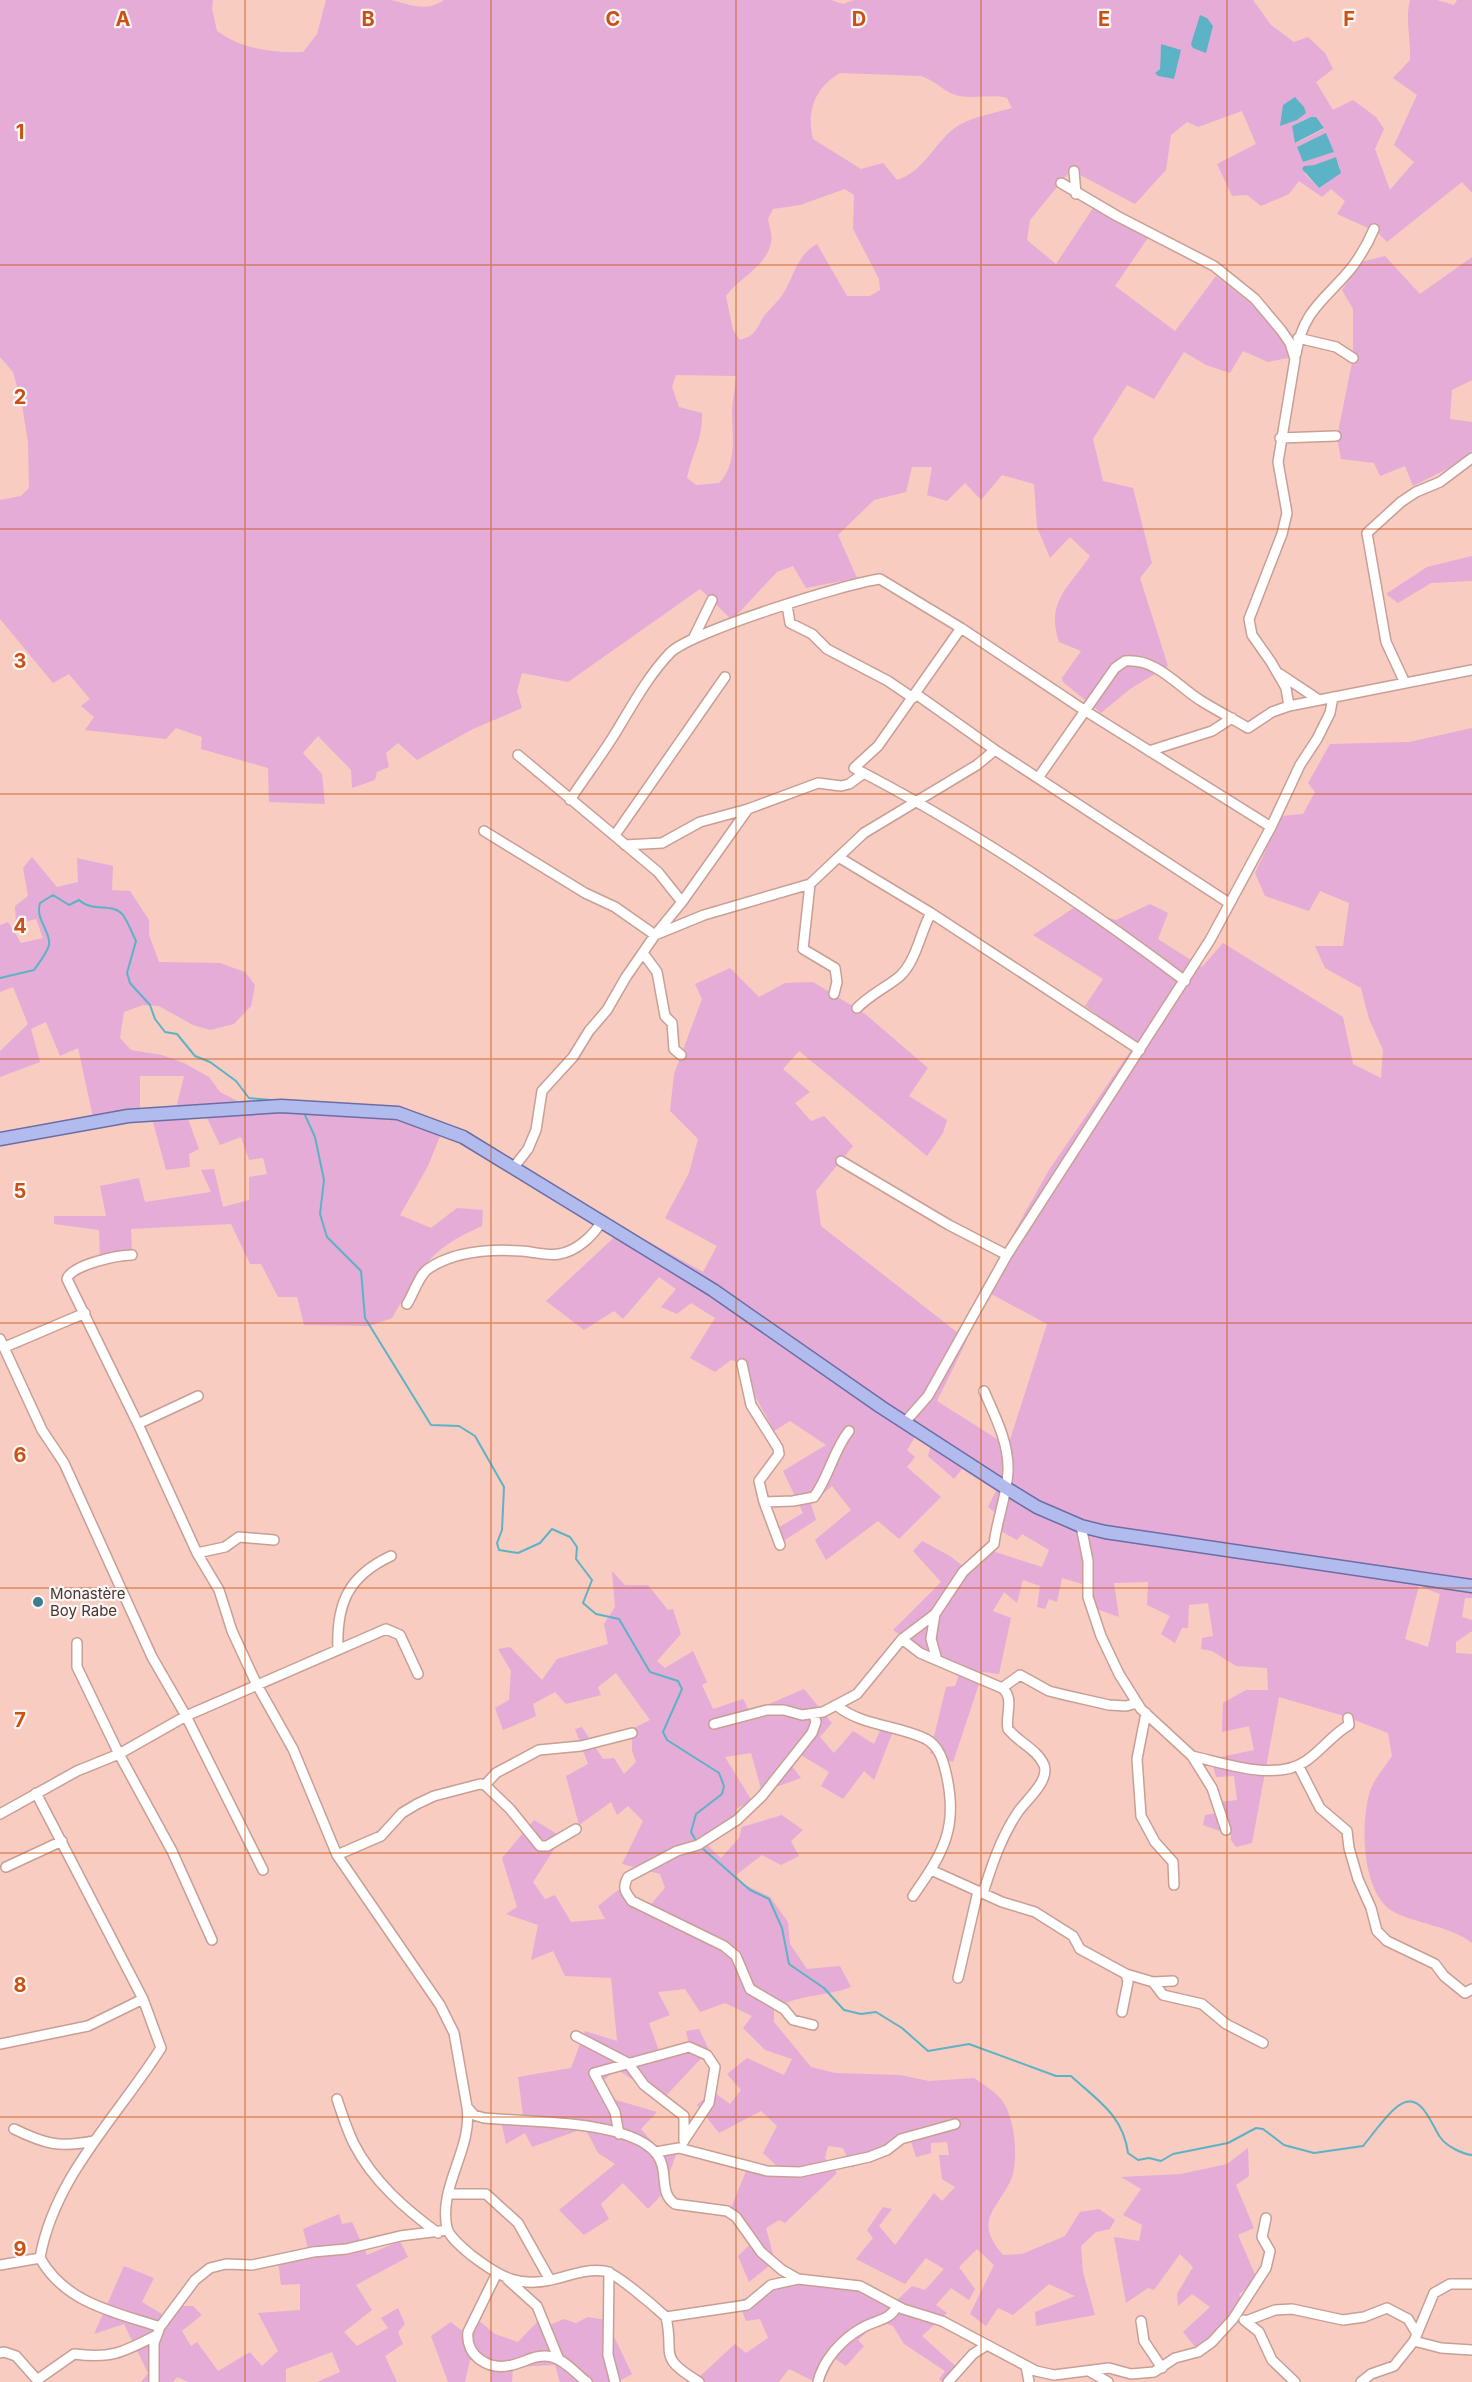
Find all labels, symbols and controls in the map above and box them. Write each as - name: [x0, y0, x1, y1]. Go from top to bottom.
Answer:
- text: A: [116, 7, 131, 31]
- text: B: [361, 7, 375, 31]
- text: C: [606, 7, 620, 31]
- text: D: [852, 7, 866, 31]
- text: E: [1098, 7, 1110, 31]
- text: F: [1343, 7, 1355, 31]
- text: 1: [16, 120, 24, 144]
- text: 2: [14, 385, 26, 409]
- text: 3: [14, 649, 26, 673]
- text: 4: [13, 914, 27, 938]
- text: 5: [14, 1179, 26, 1203]
- text: 6: [14, 1443, 27, 1467]
- place label: Monastère Boy Rabe: [50, 1584, 125, 1620]
- marker: Monastère Boy Rabe: [31, 1595, 45, 1609]
- text: 7: [14, 1708, 26, 1732]
- text: 8: [13, 1973, 27, 1997]
- text: 9: [14, 2237, 27, 2261]

